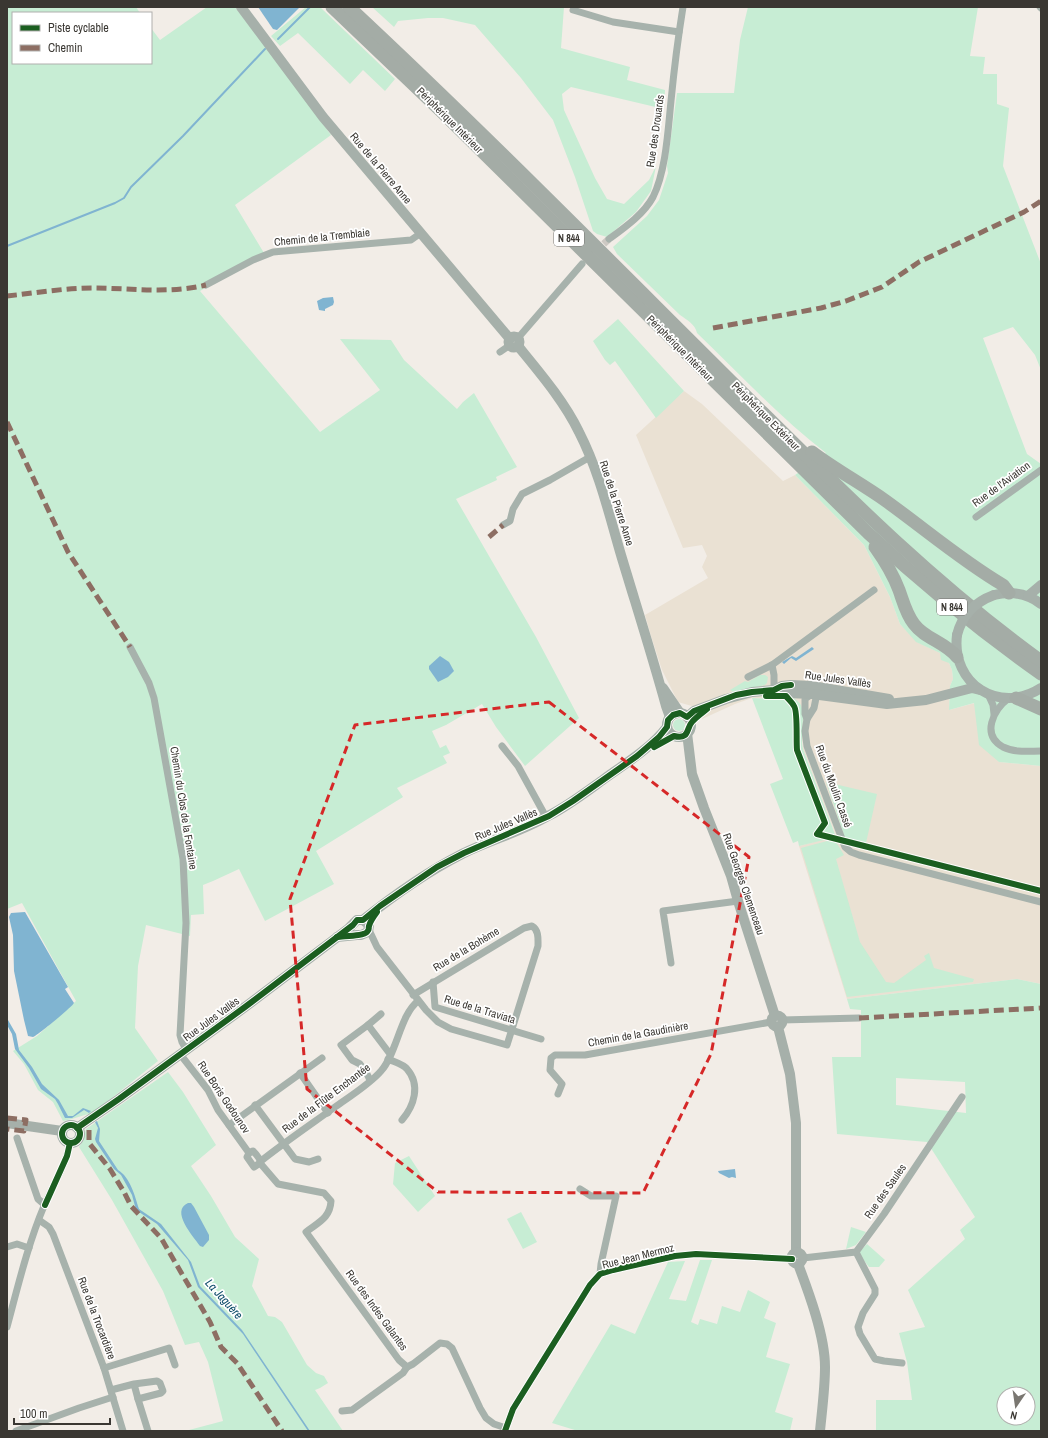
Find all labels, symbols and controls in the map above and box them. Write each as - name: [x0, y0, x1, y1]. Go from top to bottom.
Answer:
- legend: [12, 12, 152, 64]
- text: Piste cyclable: [48, 20, 109, 36]
- text: Chemin: [48, 40, 82, 56]
- street label: Périphérique Intérieur: [414, 84, 486, 156]
- street label: Rue des Drouards: [643, 93, 667, 168]
- street label: Rue de la Pierre Anne: [347, 130, 415, 206]
- street label: Chemin de la Tremblaie: [273, 225, 371, 249]
- road number: N 844: [554, 230, 584, 246]
- street label: Périphérique Intérieur: [644, 312, 716, 384]
- street label: Périphérique Extérieur: [729, 379, 803, 453]
- street label: Rue de l'Aviation: [969, 458, 1033, 510]
- street label: Rue de la Pierre Anne: [597, 459, 637, 547]
- road number: N 844: [937, 599, 967, 615]
- street label: Rue Jules Vallès: [804, 667, 872, 691]
- street label: Rue du Moulin Cassé: [813, 743, 855, 829]
- street label: Chemin du Clos de la Fontaine: [167, 745, 201, 871]
- street label: Rue Jules Vallès: [473, 804, 540, 843]
- street label: Rue Georges Clemenceau: [720, 831, 768, 937]
- street label: Rue de la Bohème: [430, 924, 502, 974]
- street label: Rue de la Traviata: [443, 992, 517, 1026]
- street label: Rue Jules Vallès: [180, 994, 242, 1044]
- street label: Chemin de la Gaudinière: [587, 1018, 689, 1050]
- street label: Rue Boris Godounov: [195, 1058, 254, 1136]
- street label: Rue de la Flûte Enchantée: [279, 1060, 373, 1136]
- street label: Rue des Saules: [861, 1161, 909, 1221]
- street label: Rue Jean Mermoz: [601, 1240, 676, 1272]
- street label: Rue des Indes Galantes: [343, 1267, 411, 1354]
- street label: Rue de la Trocardière: [75, 1275, 119, 1361]
- water label: La Jaguère: [202, 1275, 247, 1323]
- north arrow: [996, 1386, 1036, 1426]
- scale bar: [14, 1400, 110, 1426]
- text: 100 m: [20, 1406, 47, 1422]
- text: N: [1009, 1408, 1018, 1423]

